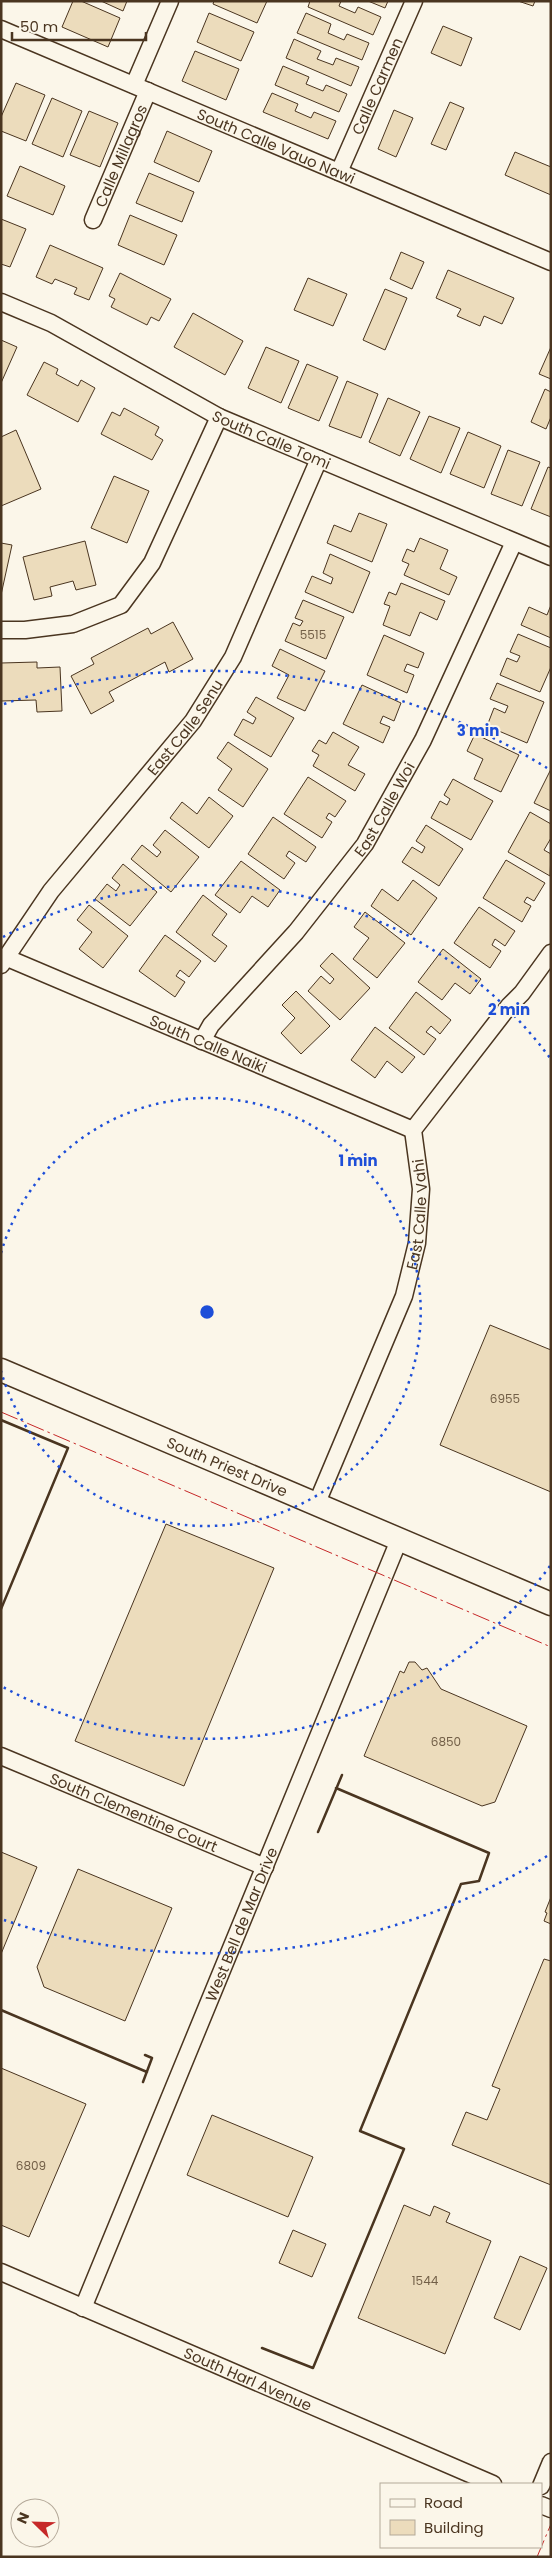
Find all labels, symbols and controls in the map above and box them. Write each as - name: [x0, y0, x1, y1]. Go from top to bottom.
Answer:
- scale bar: [12, 10, 146, 42]
- text: 50 m: [20, 16, 58, 37]
- street label: Calle Carmen: [346, 34, 407, 138]
- street label: Calle Millagros: [89, 101, 152, 210]
- street label: South Calle Vauo Nawi: [194, 103, 359, 188]
- street label: South Calle Tomi: [209, 405, 334, 473]
- house number: 5515: [300, 626, 326, 643]
- street label: East Calle Senu: [142, 675, 227, 779]
- text: 3 min: [457, 720, 499, 741]
- street label: East Calle Woi: [349, 758, 419, 861]
- text: 2 min: [488, 999, 530, 1020]
- street label: South Calle Naiki: [147, 1009, 270, 1077]
- text: 1 min: [338, 1150, 378, 1171]
- street label: East Calle Vahi: [400, 1158, 432, 1272]
- centre of rings: [198, 1303, 216, 1321]
- house number: 6955: [490, 1390, 520, 1407]
- street label: South Priest Drive: [164, 1431, 291, 1501]
- house number: 6850: [431, 1733, 461, 1750]
- street label: South Clementine Court: [47, 1767, 221, 1856]
- street label: West Bell de Mar Drive: [200, 1844, 282, 2005]
- house number: 6809: [16, 2157, 46, 2174]
- house number: 1544: [412, 2272, 439, 2289]
- street label: South Harl Avenue: [181, 2342, 315, 2415]
- legend: [380, 2483, 542, 2548]
- text: Road: [424, 2492, 463, 2513]
- north arrow: [10, 2498, 60, 2548]
- text: N: [12, 2509, 34, 2527]
- text: Building: [424, 2517, 484, 2538]

